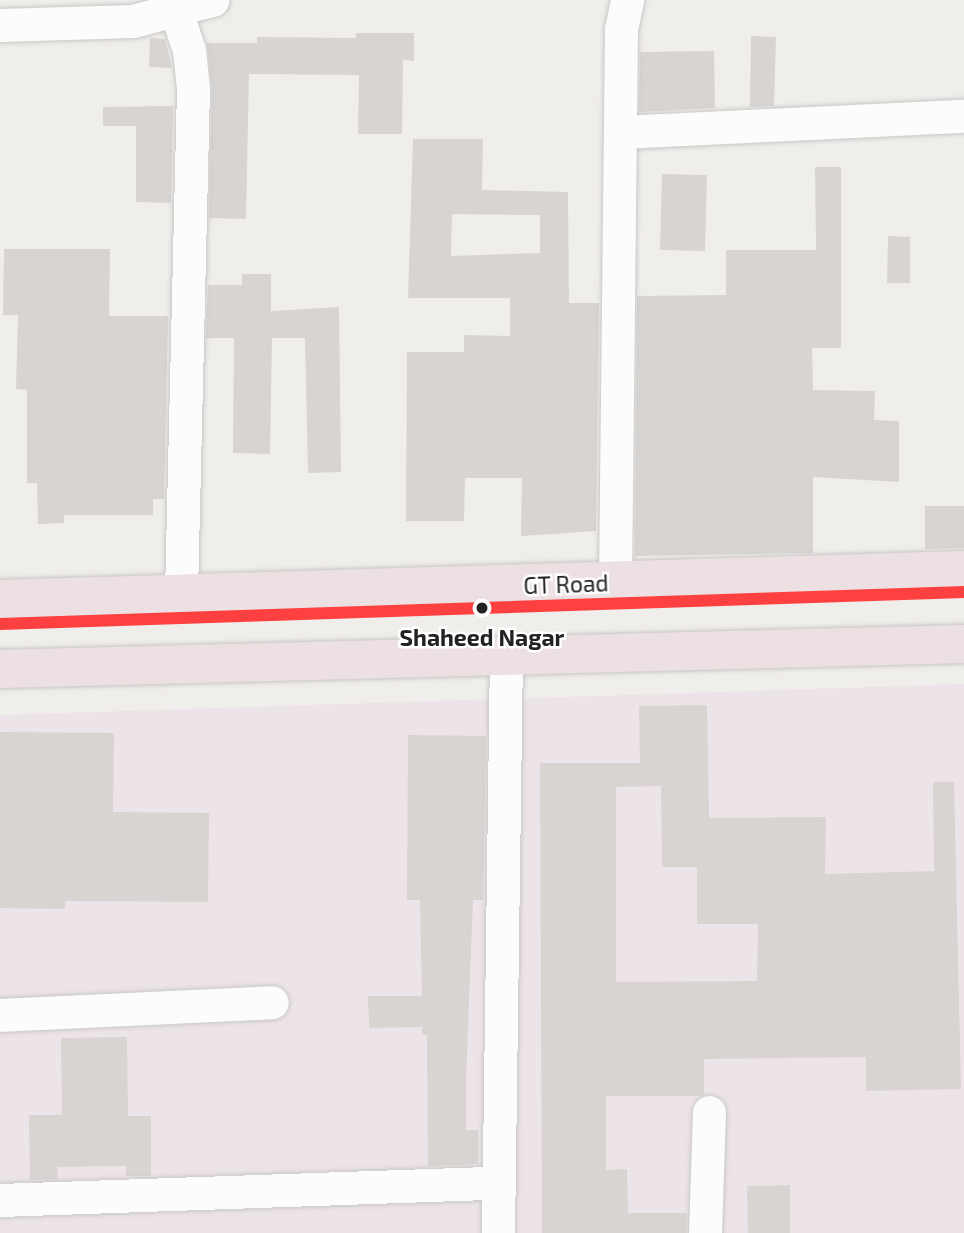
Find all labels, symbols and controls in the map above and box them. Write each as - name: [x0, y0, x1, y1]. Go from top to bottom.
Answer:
- street label: GT Road: [523, 569, 609, 599]
- marker: Shaheed Nagar: [470, 596, 494, 620]
- place label: Shaheed Nagar: [400, 623, 564, 651]

